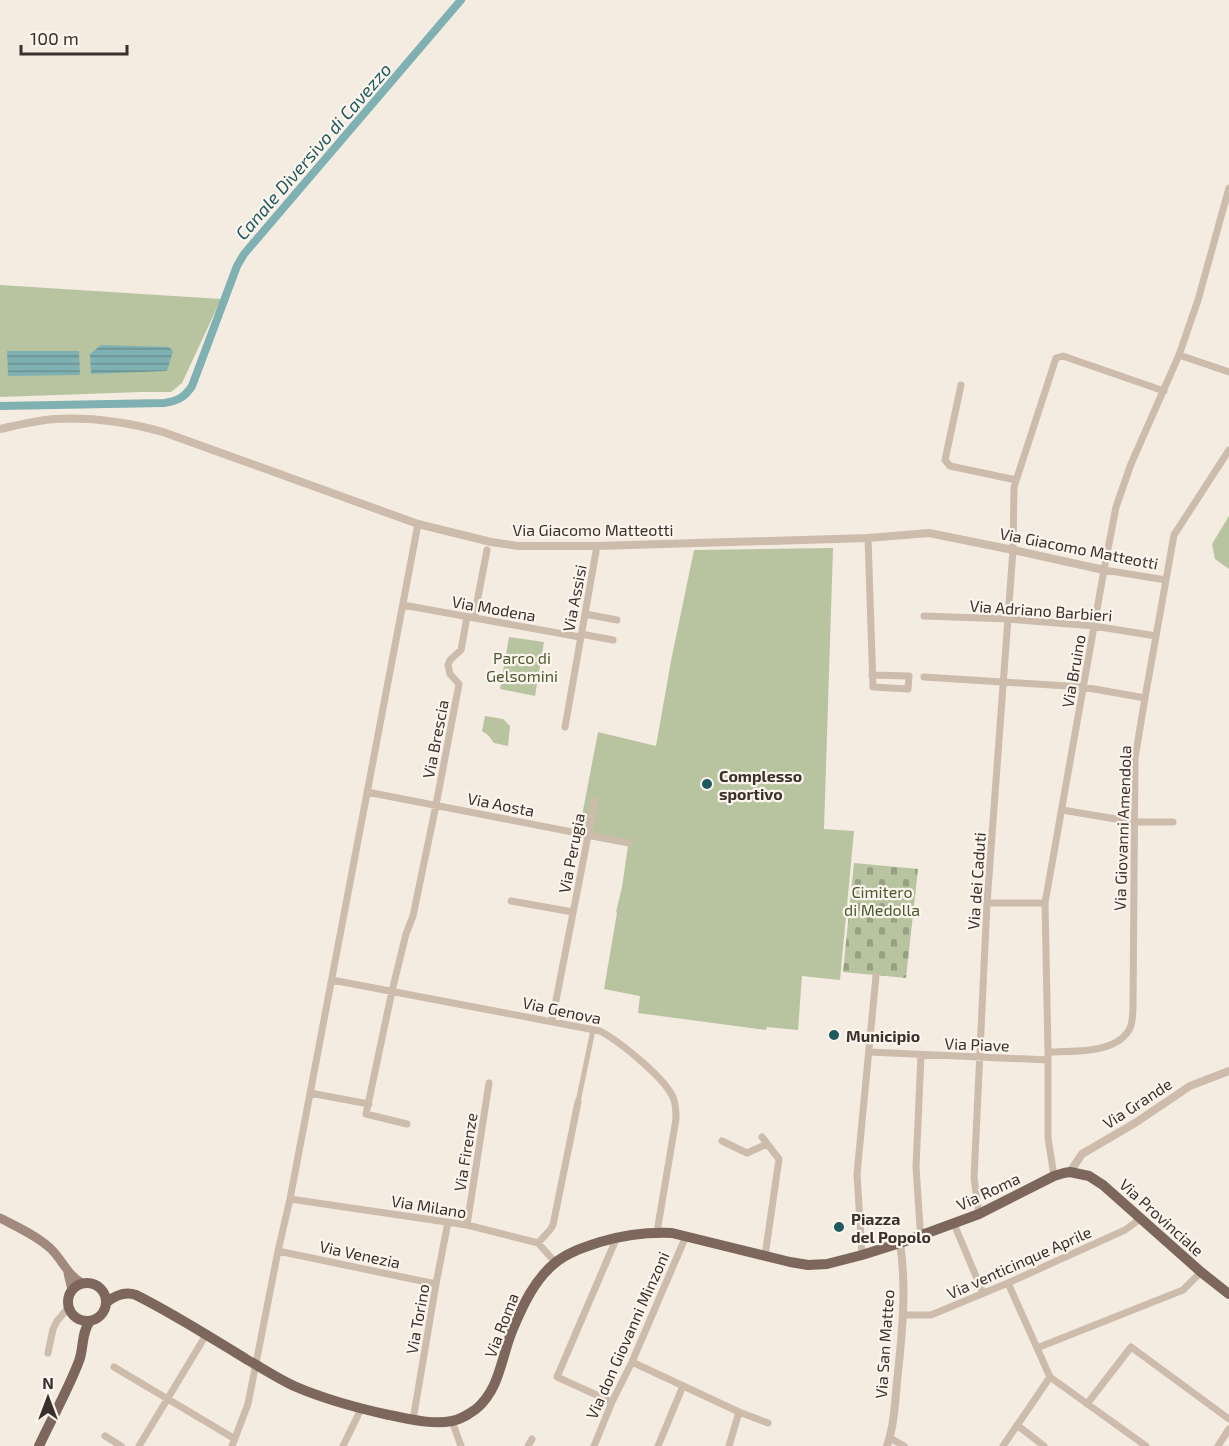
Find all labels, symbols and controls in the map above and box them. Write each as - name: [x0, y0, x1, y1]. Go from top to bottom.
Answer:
- scale bar: [21, 18, 128, 56]
- text: 100 m: [30, 27, 79, 49]
- water label: Canale Diversivo di Cavezzo: [230, 58, 396, 244]
- street label: Via Giacomo Matteotti: [512, 520, 674, 539]
- street label: Via Giacomo Matteotti: [998, 523, 1160, 573]
- street label: Via Assisi: [558, 563, 590, 633]
- street label: Via Modena: [450, 591, 538, 625]
- street label: Via Adriano Barbieri: [969, 596, 1113, 624]
- street label: Via Bruino: [1057, 633, 1089, 709]
- park label: Parco di Gelsomini: [486, 648, 558, 685]
- street label: Via Brescia: [418, 698, 452, 780]
- street label: Via Giovanni Amendola: [1110, 745, 1134, 911]
- place label: Complesso sportivo: [719, 766, 802, 803]
- marker: Complesso sportivo: [700, 777, 714, 791]
- street label: Via Aosta: [466, 788, 536, 820]
- street label: Via Perugia: [554, 811, 588, 895]
- street label: Via dei Caduti: [963, 832, 989, 930]
- park label: Cimitero di Medolla: [844, 882, 920, 919]
- street label: Via Genova: [521, 992, 603, 1028]
- place label: Municipio: [846, 1026, 920, 1045]
- marker: Municipio: [827, 1028, 841, 1042]
- street label: Via Piave: [944, 1033, 1010, 1055]
- street label: Via Grande: [1099, 1074, 1175, 1132]
- street label: Via Firenze: [449, 1111, 481, 1193]
- street label: Via Roma: [953, 1168, 1023, 1214]
- street label: Via Provinciale: [1116, 1174, 1208, 1260]
- street label: Via Milano: [390, 1191, 468, 1221]
- place label: Piazza del Popolo: [851, 1209, 931, 1246]
- marker: Piazza del Popolo: [832, 1220, 846, 1234]
- street label: Via venticinque Aprile: [944, 1222, 1094, 1302]
- street label: Via Venezia: [318, 1236, 402, 1272]
- street label: Via don Giovanni Minzoni: [581, 1248, 673, 1422]
- street label: Via Torino: [401, 1282, 433, 1356]
- street label: Via San Matteo: [871, 1289, 897, 1399]
- street label: Via Roma: [480, 1290, 522, 1360]
- north arrow: [18, 1368, 78, 1428]
- text: N: [42, 1373, 54, 1392]

